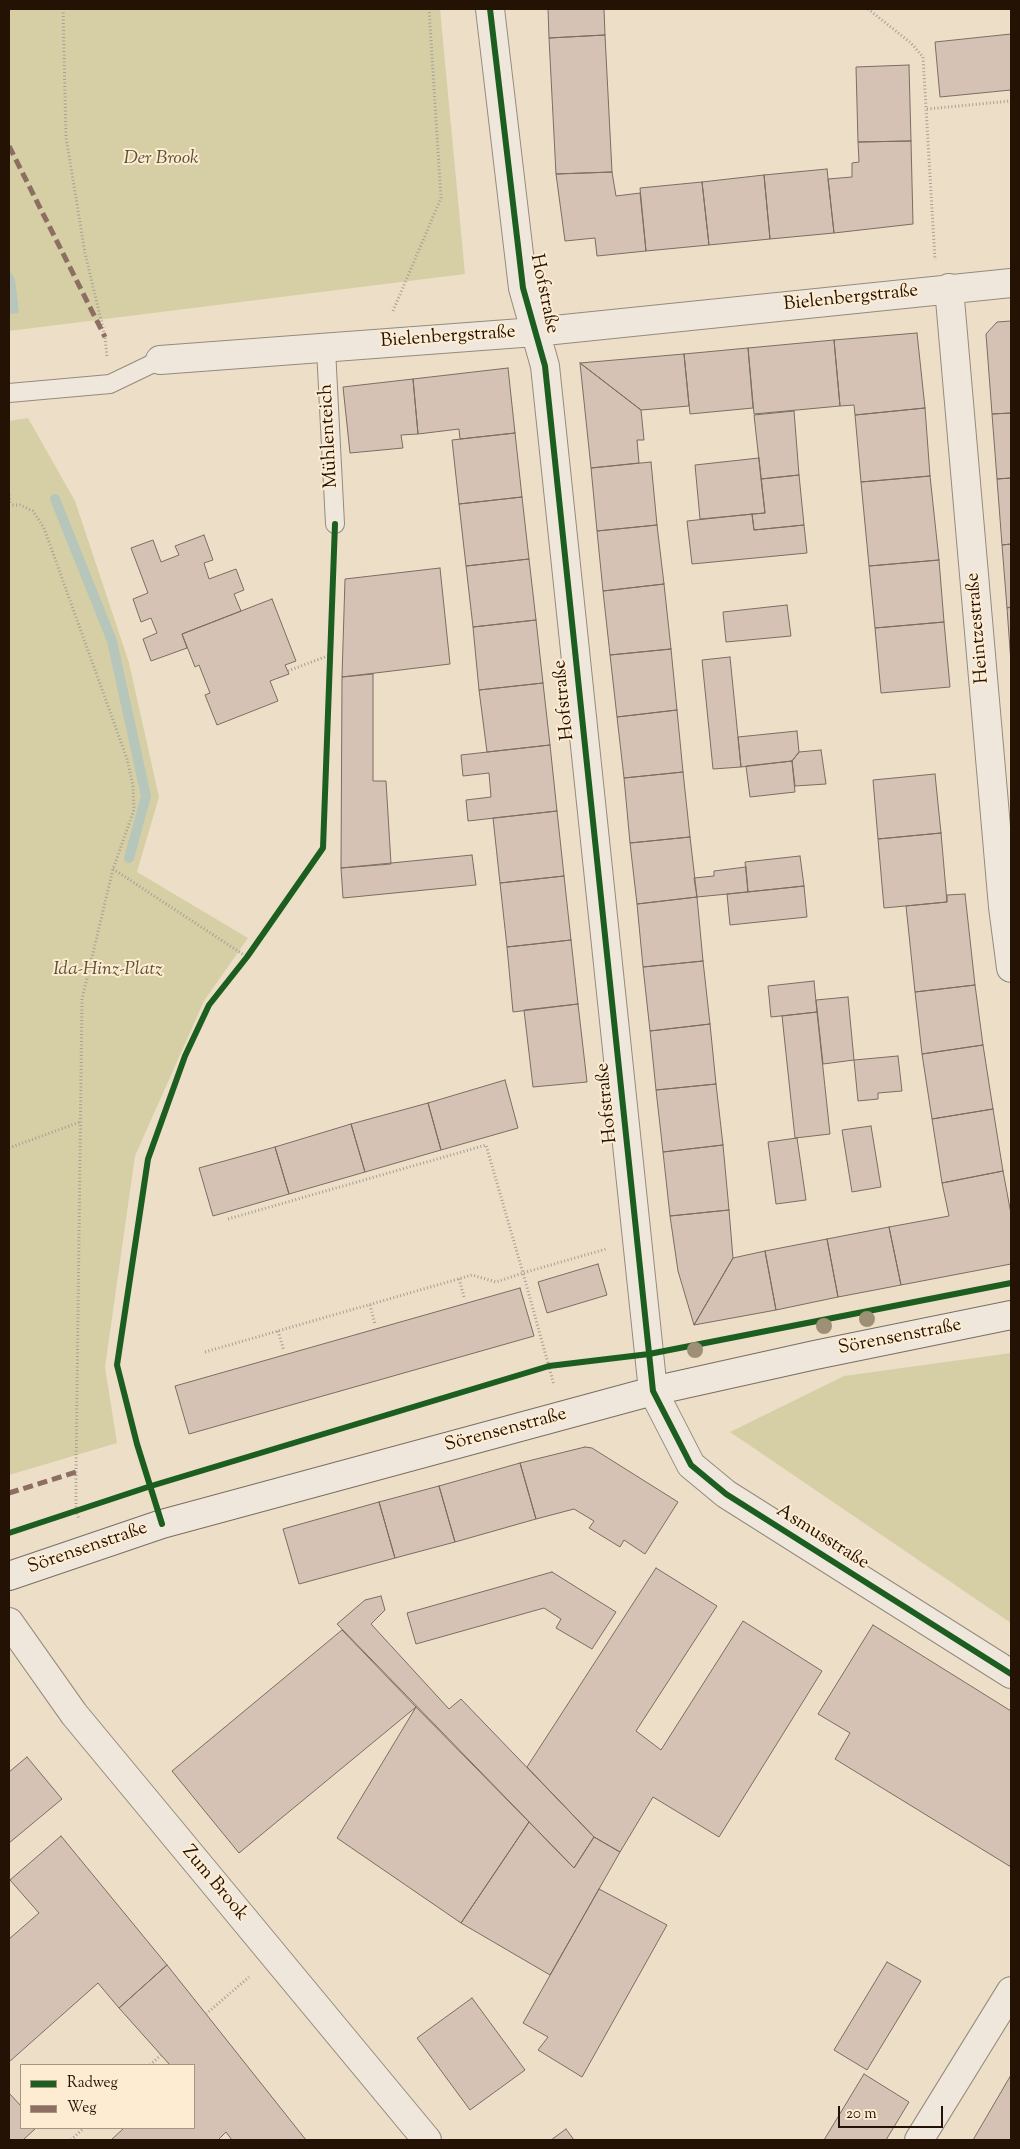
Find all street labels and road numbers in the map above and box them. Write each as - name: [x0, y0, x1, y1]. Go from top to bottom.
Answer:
- street label: Hofstraße: [523, 252, 563, 336]
- street label: Bielenbergstraße: [782, 281, 920, 317]
- street label: Bielenbergstraße: [380, 322, 516, 354]
- street label: Mühlenteich: [316, 383, 344, 489]
- street label: Heintzestraße: [963, 571, 995, 685]
- street label: Hofstraße: [549, 659, 581, 741]
- street label: Hofstraße: [592, 1062, 624, 1144]
- street label: Sörensenstraße: [836, 1315, 964, 1361]
- street label: Sörensenstraße: [443, 1404, 569, 1458]
- street label: Asmusstraße: [771, 1500, 873, 1576]
- street label: Sörensenstraße: [25, 1518, 151, 1580]
- street label: Zum Brook: [176, 1842, 252, 1926]

